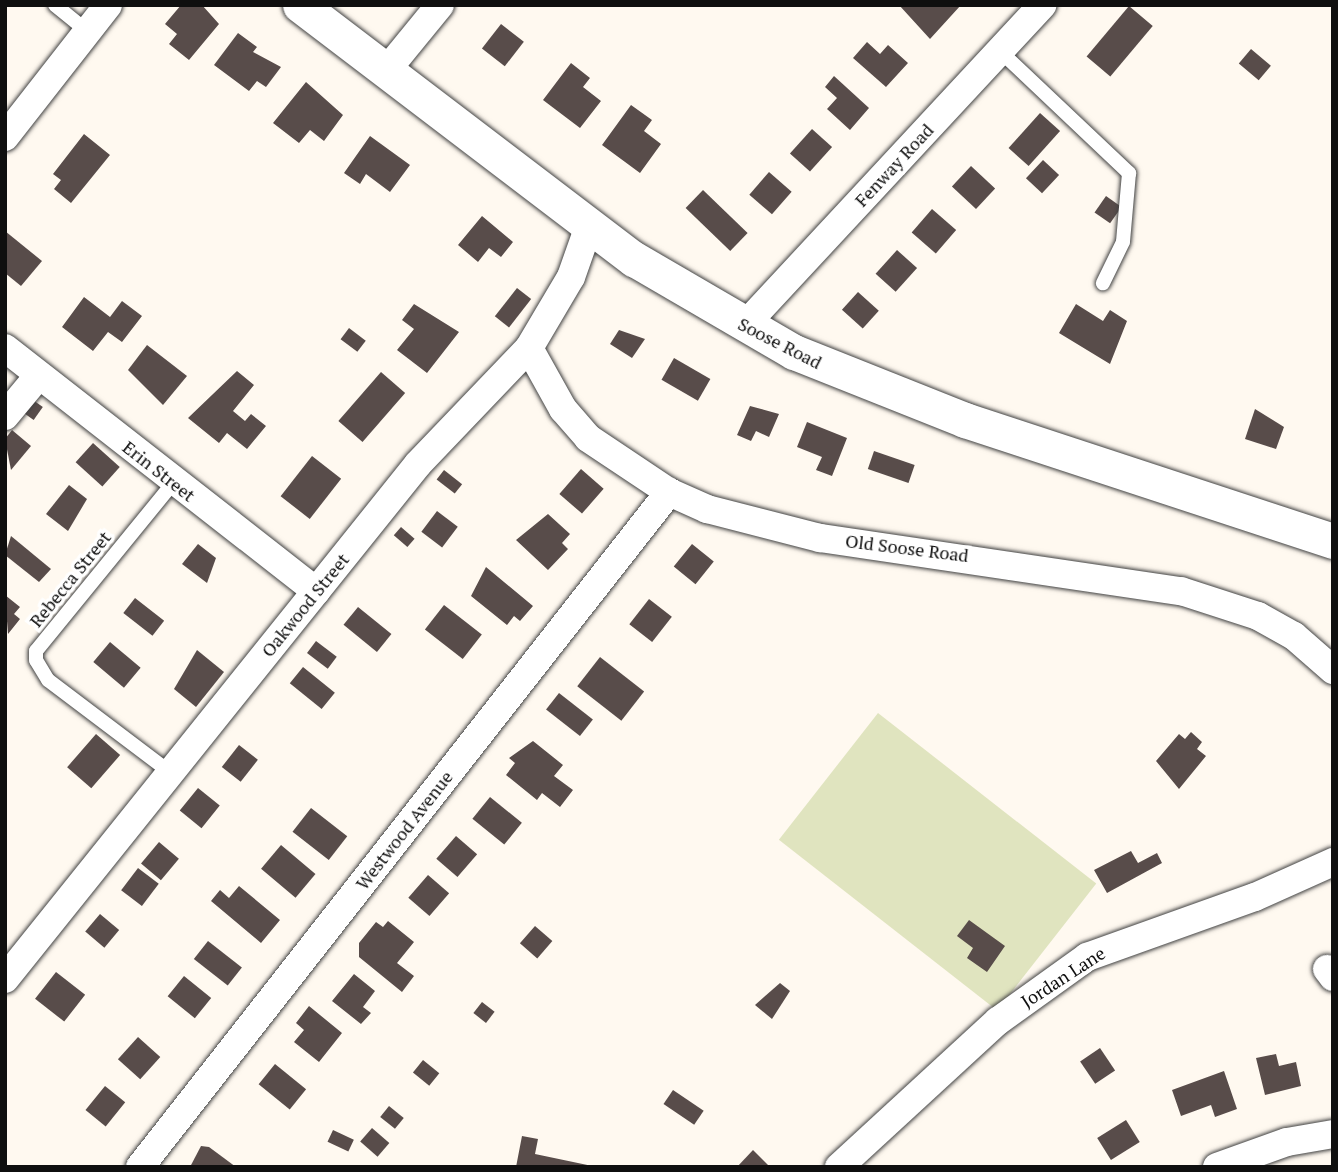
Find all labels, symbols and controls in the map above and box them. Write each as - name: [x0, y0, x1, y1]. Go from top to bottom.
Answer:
- street label: Fenway Road: [850, 119, 938, 211]
- street label: Soose Road: [735, 313, 825, 373]
- street label: Erin Street: [119, 436, 199, 506]
- street label: Rebecca Street: [25, 527, 115, 631]
- street label: Old Soose Road: [844, 530, 970, 566]
- street label: Oakwood Street: [257, 549, 353, 661]
- street label: Westwood Avenue: [351, 766, 457, 894]
- street label: Jordan Lane: [1017, 942, 1109, 1012]

